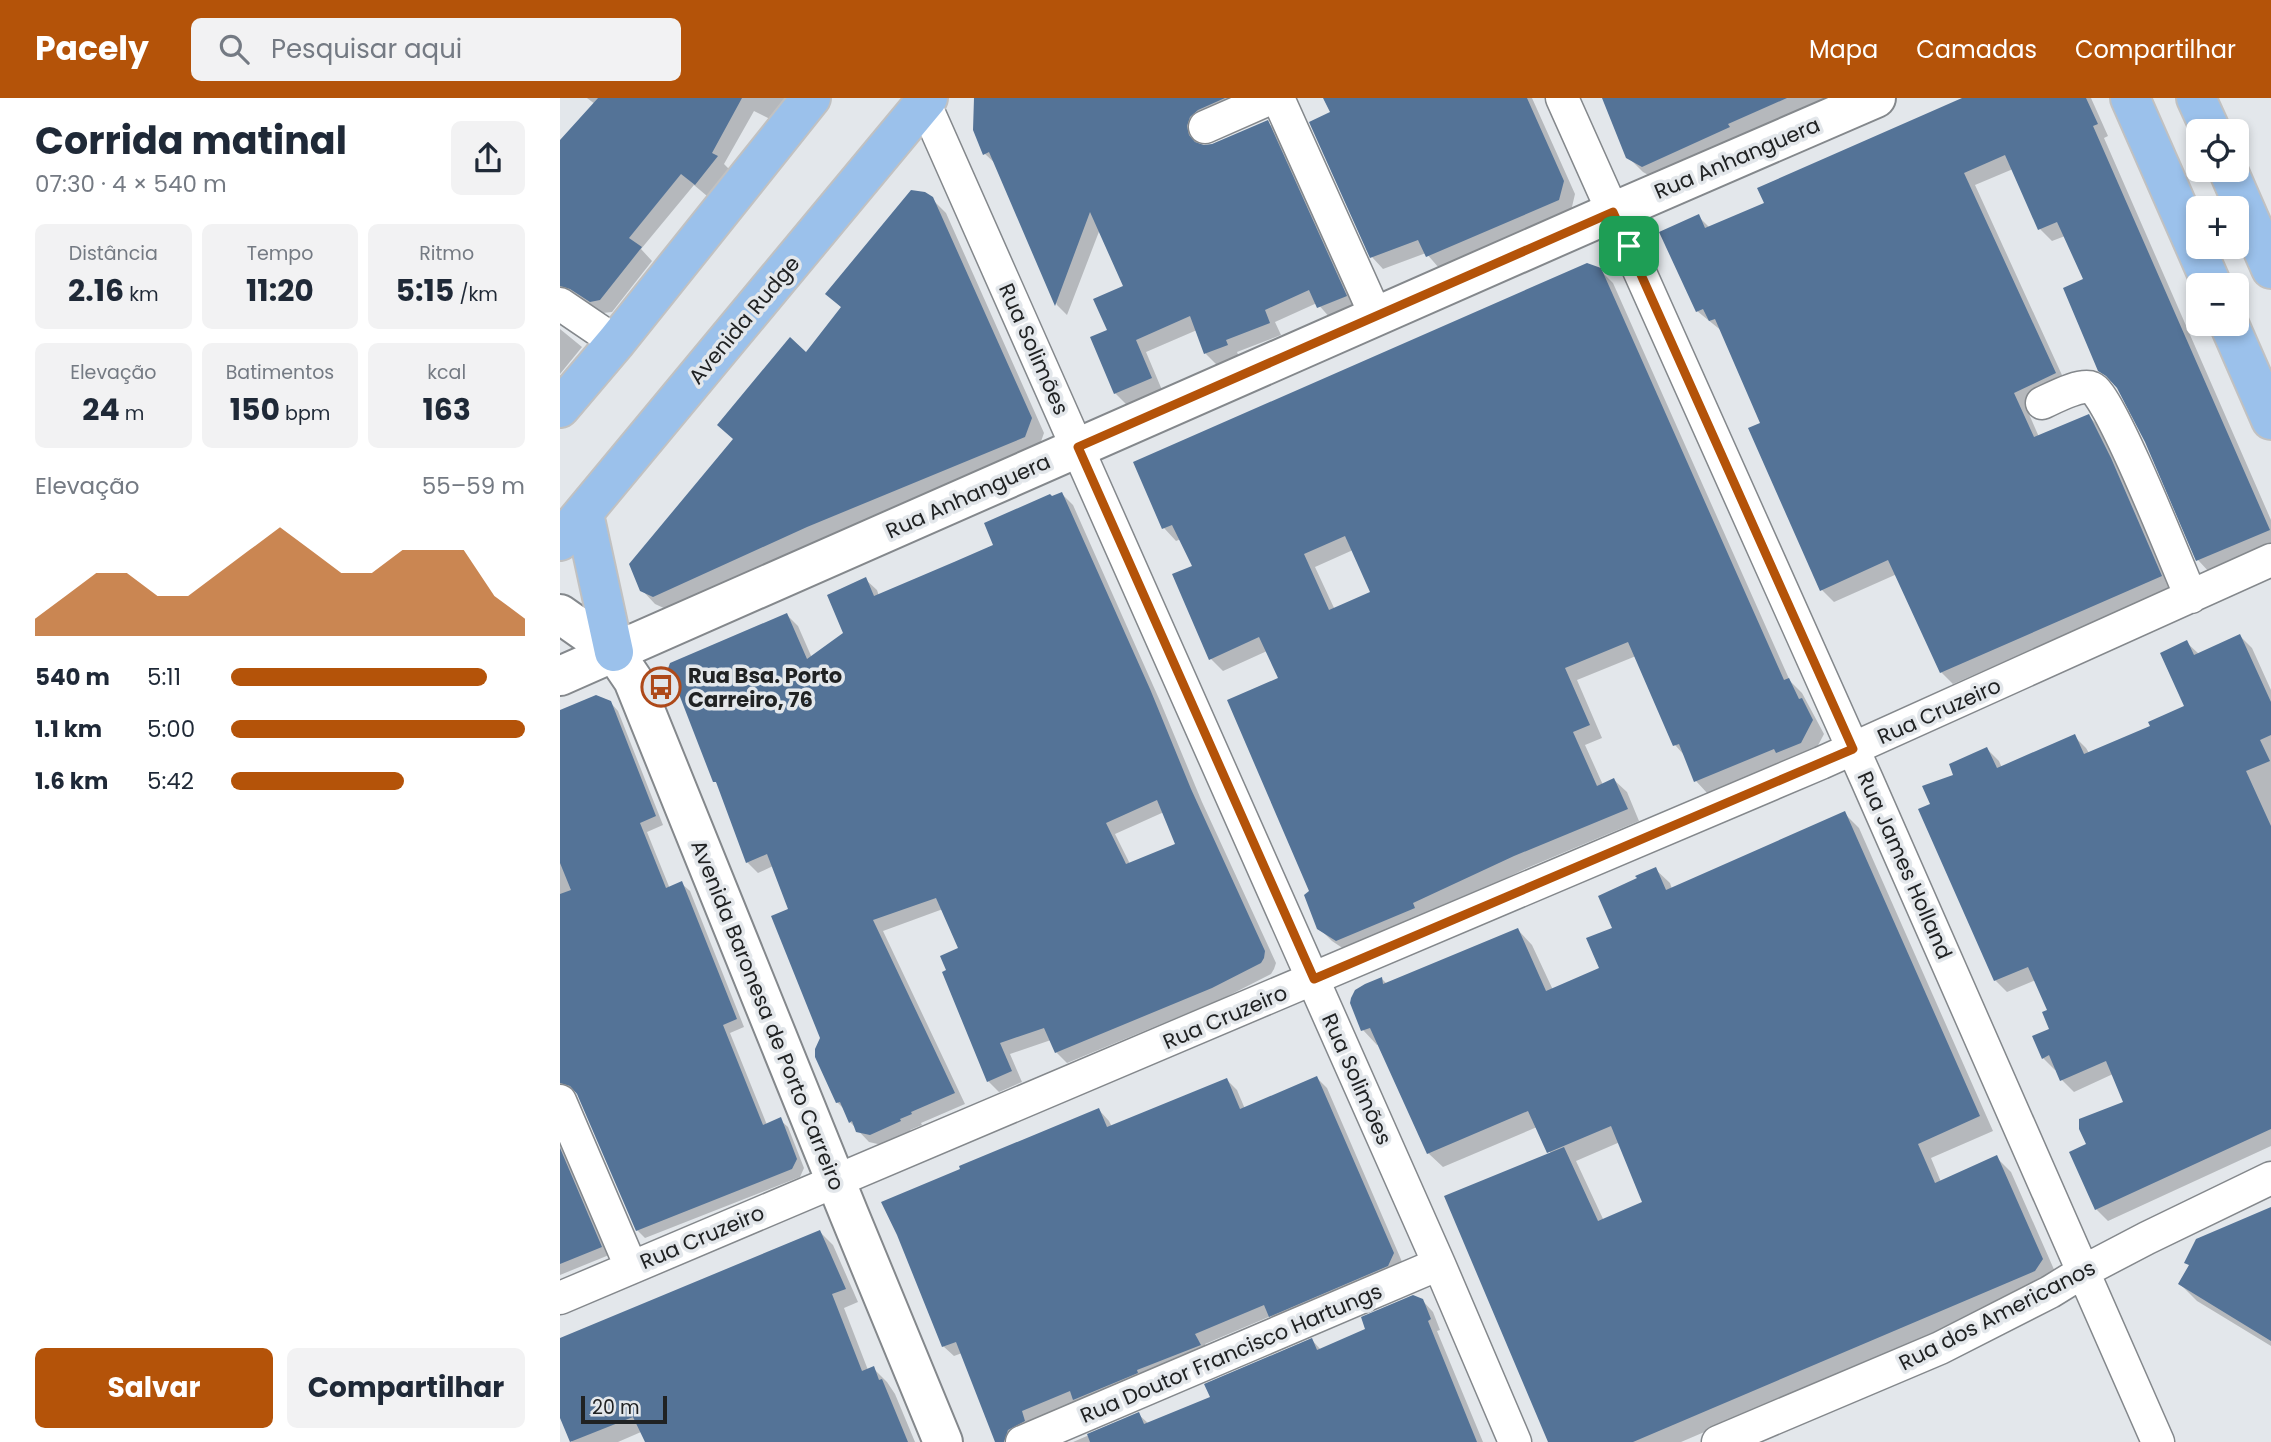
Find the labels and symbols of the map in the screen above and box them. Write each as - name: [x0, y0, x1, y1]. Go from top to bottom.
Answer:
- street label: Rua Anhanguera: [1650, 110, 1824, 206]
- pin: [1599, 216, 1659, 276]
- street label: Avenida Rudge: [682, 250, 806, 390]
- street label: Rua Solimões: [992, 279, 1076, 419]
- street label: Rua Anhanguera: [881, 447, 1055, 545]
- place label: Rua Bsa. Porto Carreiro, 76: [688, 661, 842, 714]
- bus stop icon: Rua Bsa. Porto Carreiro, 76: [640, 666, 682, 708]
- street label: Rua Cruzeiro: [1873, 671, 2005, 751]
- street label: Rua James Holland: [1851, 767, 1959, 963]
- street label: Avenida Baronesa de Porto Carreiro: [684, 835, 852, 1195]
- street label: Rua Cruzeiro: [1158, 978, 1292, 1056]
- street label: Rua Solimões: [1315, 1009, 1399, 1149]
- street label: Rua Cruzeiro: [635, 1198, 769, 1276]
- street label: Rua dos Americanos: [1894, 1253, 2100, 1377]
- street label: Rua Doutor Francisco Hartungs: [1076, 1276, 1386, 1430]
- scale bar: [581, 1393, 667, 1425]

